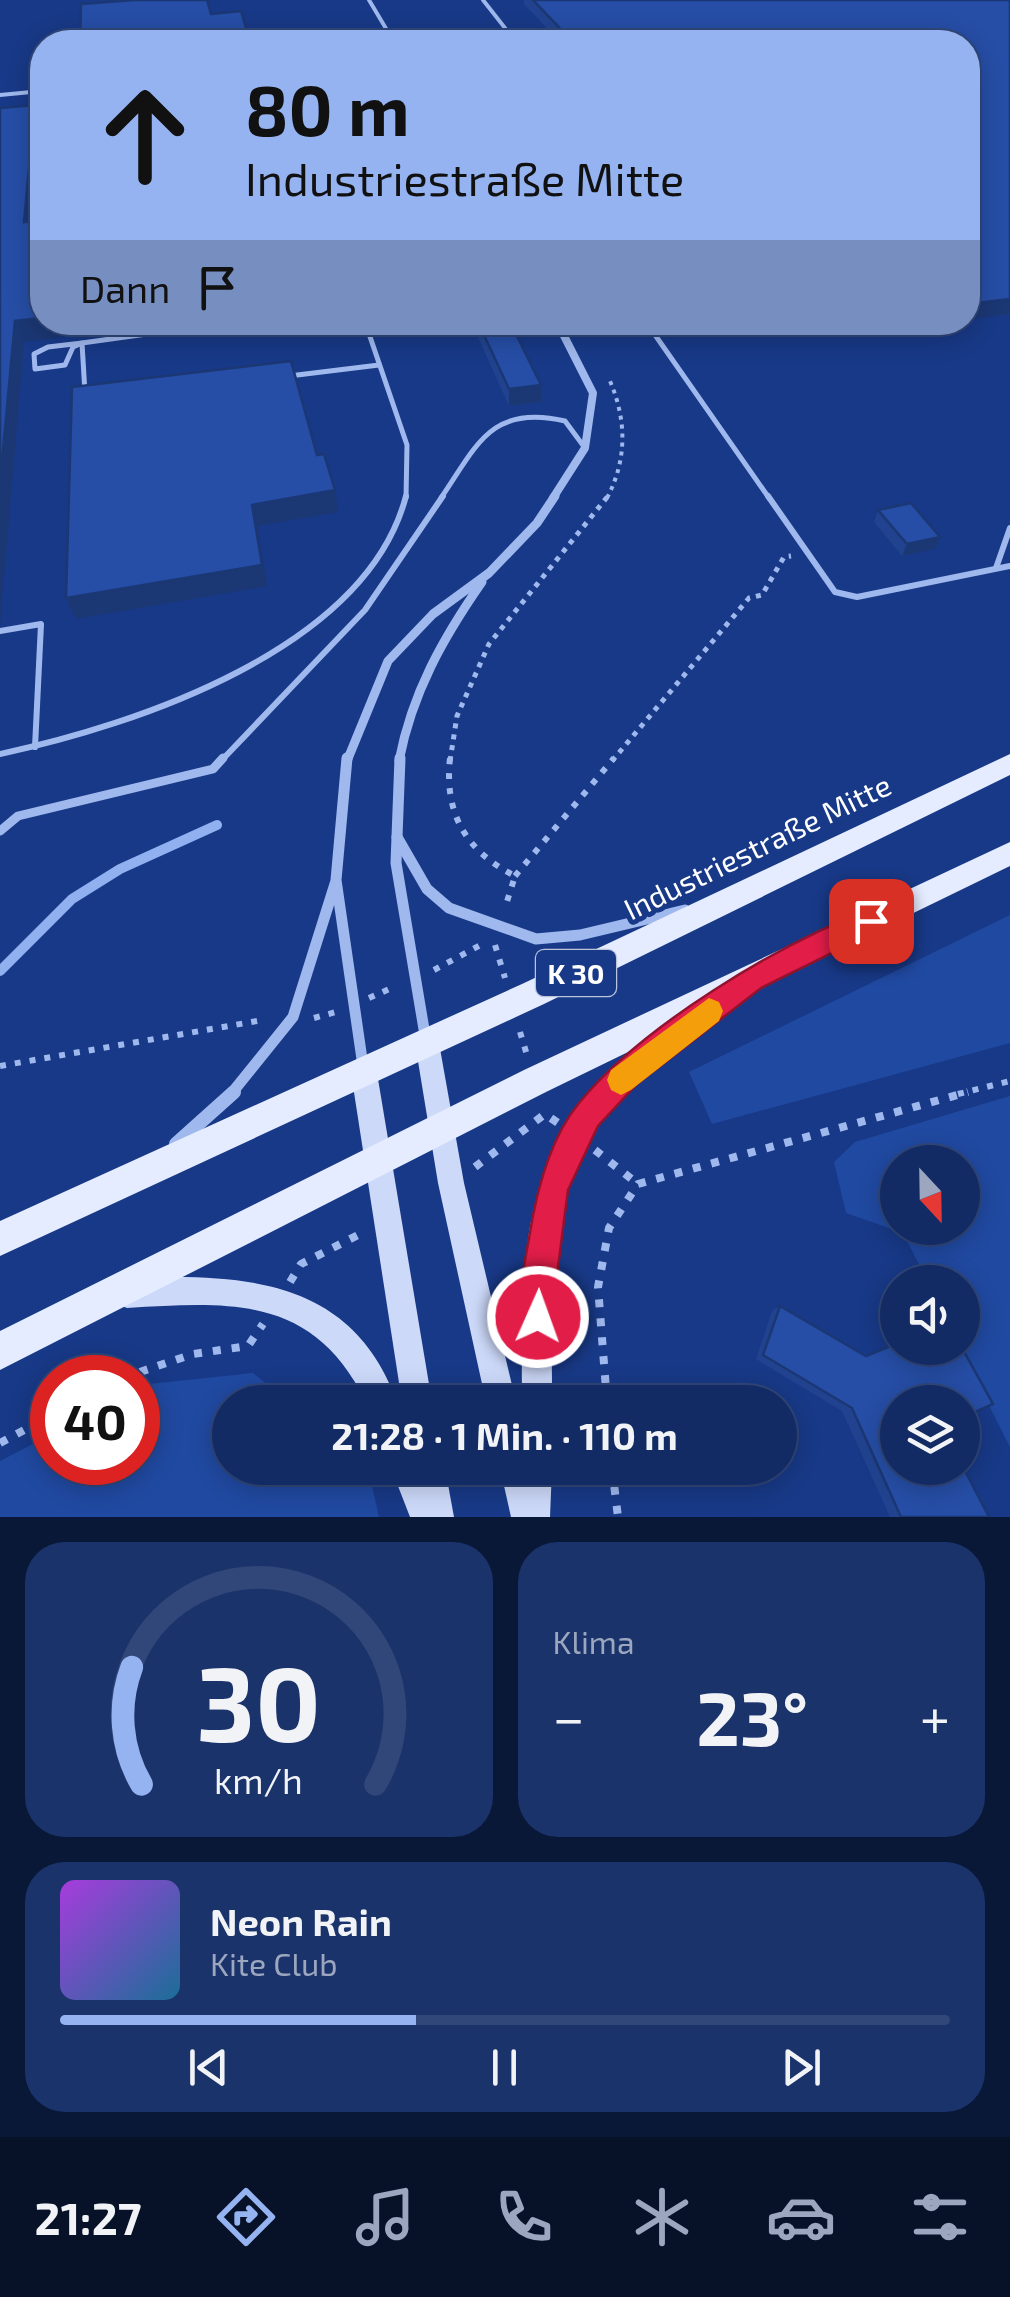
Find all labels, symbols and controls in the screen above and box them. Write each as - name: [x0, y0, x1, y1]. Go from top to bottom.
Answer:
- text: 80 m: [245, 66, 410, 150]
- icon: ahead: [80, 70, 210, 200]
- text: Industriestraße Mitte: [245, 151, 684, 205]
- icon: arrive: [190, 260, 245, 315]
- text: Dann: [80, 265, 170, 311]
- street label: Industriestraße Mitte: [618, 766, 896, 926]
- pin: [829, 879, 914, 964]
- icon: arrive: [844, 894, 899, 949]
- road number: K 30: [536, 950, 616, 996]
- north arrow: [880, 1145, 980, 1245]
- map controls: [880, 1145, 980, 1485]
- position arrow: [486, 1265, 590, 1369]
- button: sound: [880, 1265, 980, 1365]
- speed limit sign: 40: [30, 1355, 160, 1485]
- button: layers: [880, 1385, 980, 1485]
- text: 21:28 · 1 Min. · 110 m: [331, 1412, 678, 1458]
- text: Klima: [553, 1622, 634, 1660]
- text: 30: [196, 1638, 321, 1763]
- text: 23°: [696, 1671, 808, 1761]
- text: −: [553, 1683, 585, 1749]
- text: +: [920, 1683, 950, 1749]
- text: km/h: [214, 1758, 303, 1801]
- text: Neon Rain: [210, 1898, 392, 1944]
- text: Kite Club: [210, 1944, 338, 1982]
- icon: previous: [181, 2040, 236, 2095]
- icon: pause: [477, 2040, 532, 2095]
- icon: next: [774, 2040, 829, 2095]
- icon: directions: [211, 2182, 281, 2252]
- icon: music: [350, 2182, 420, 2252]
- icon: phone: [489, 2182, 559, 2252]
- icon: climate: [627, 2182, 697, 2252]
- icon: car: [766, 2182, 836, 2252]
- icon: filters: [905, 2182, 975, 2252]
- text: 21:27: [34, 2190, 142, 2244]

